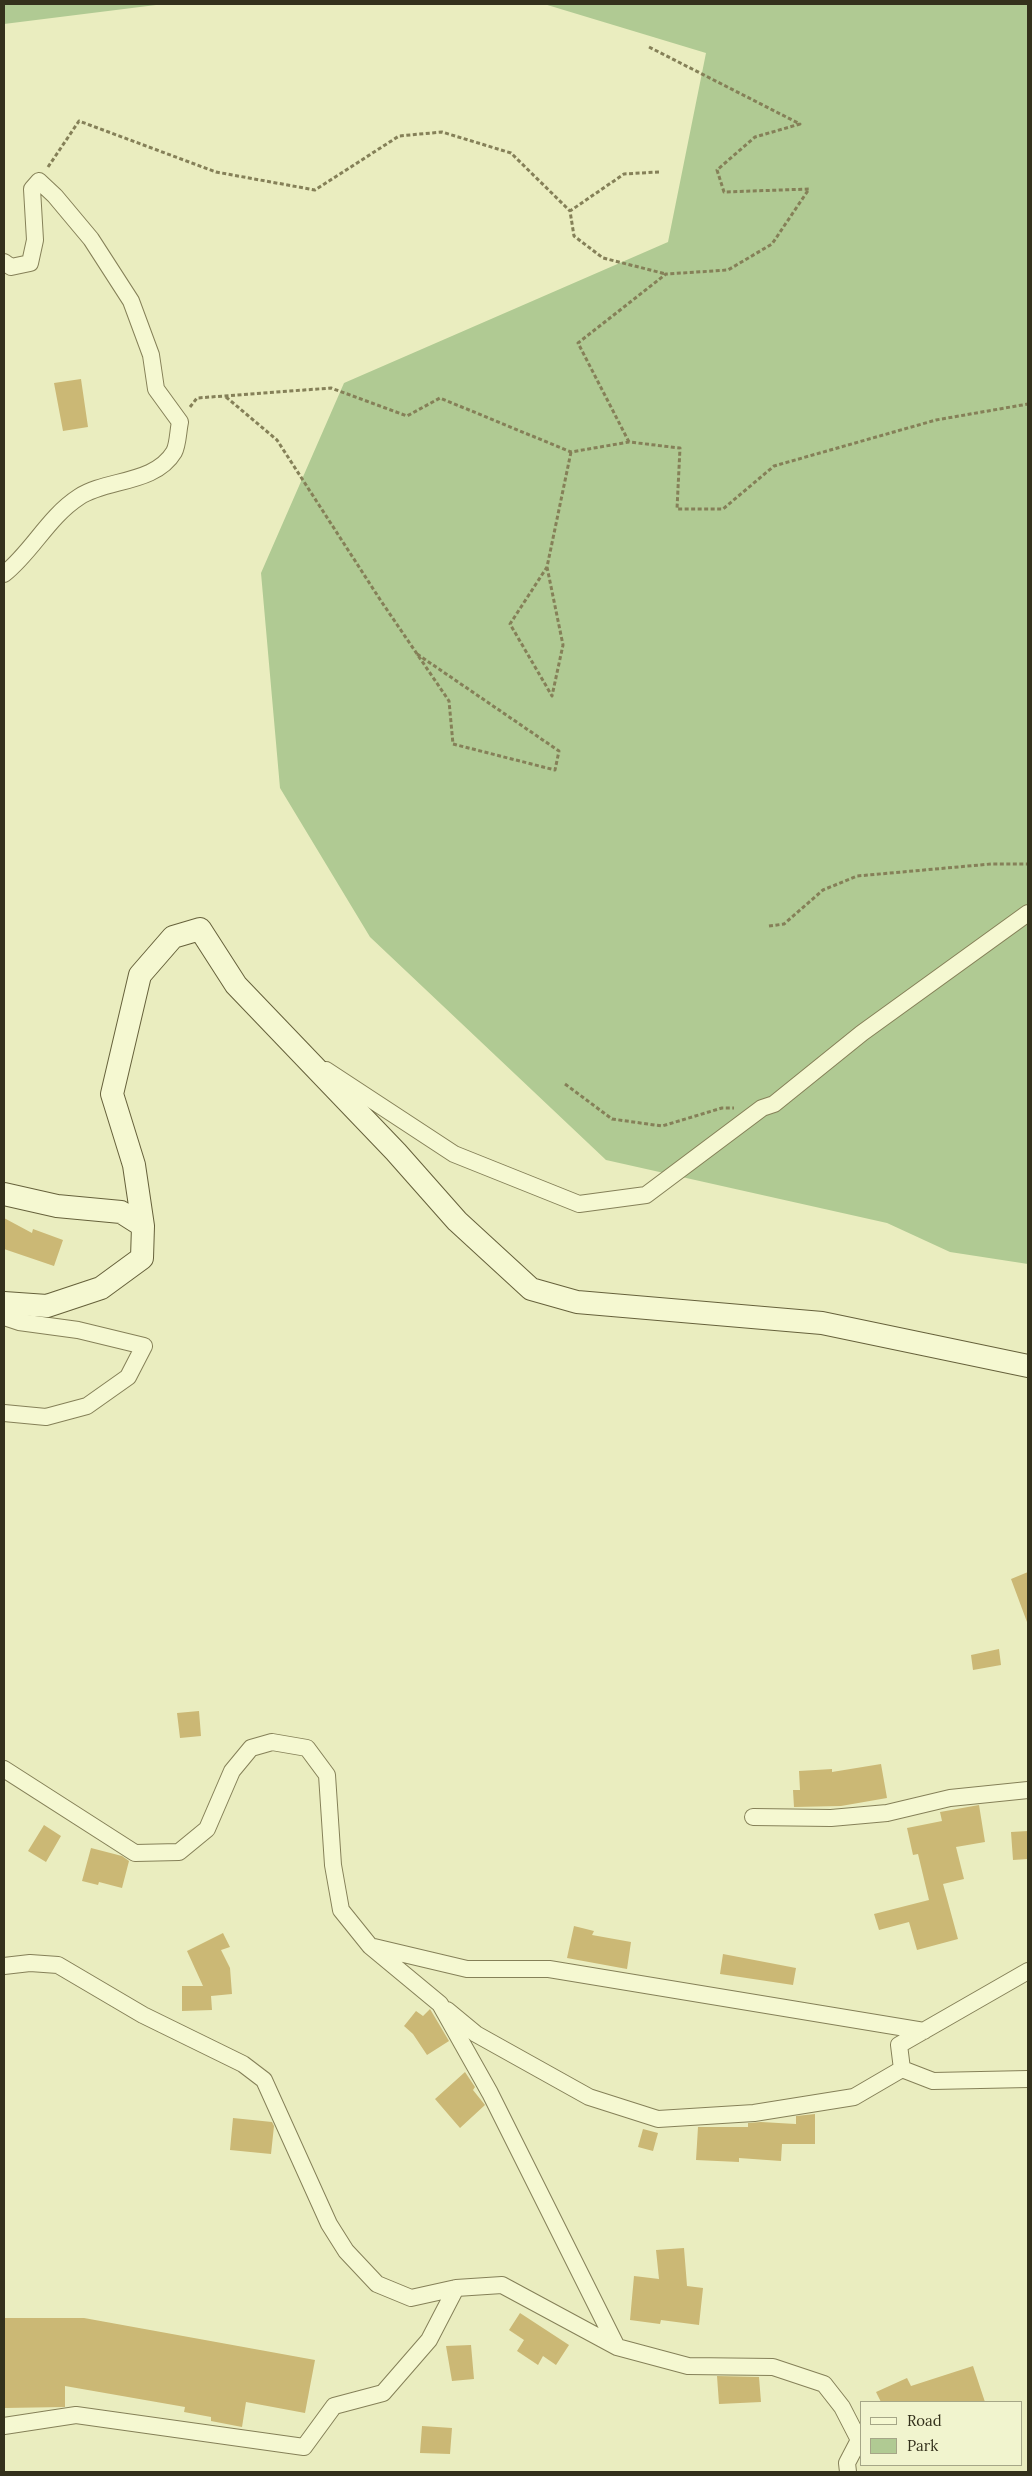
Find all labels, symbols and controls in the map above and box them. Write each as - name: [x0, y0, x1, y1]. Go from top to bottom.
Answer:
- legend: [860, 2401, 1022, 2466]
- text: Road: [907, 2411, 942, 2430]
- text: Park: [907, 2436, 938, 2455]

